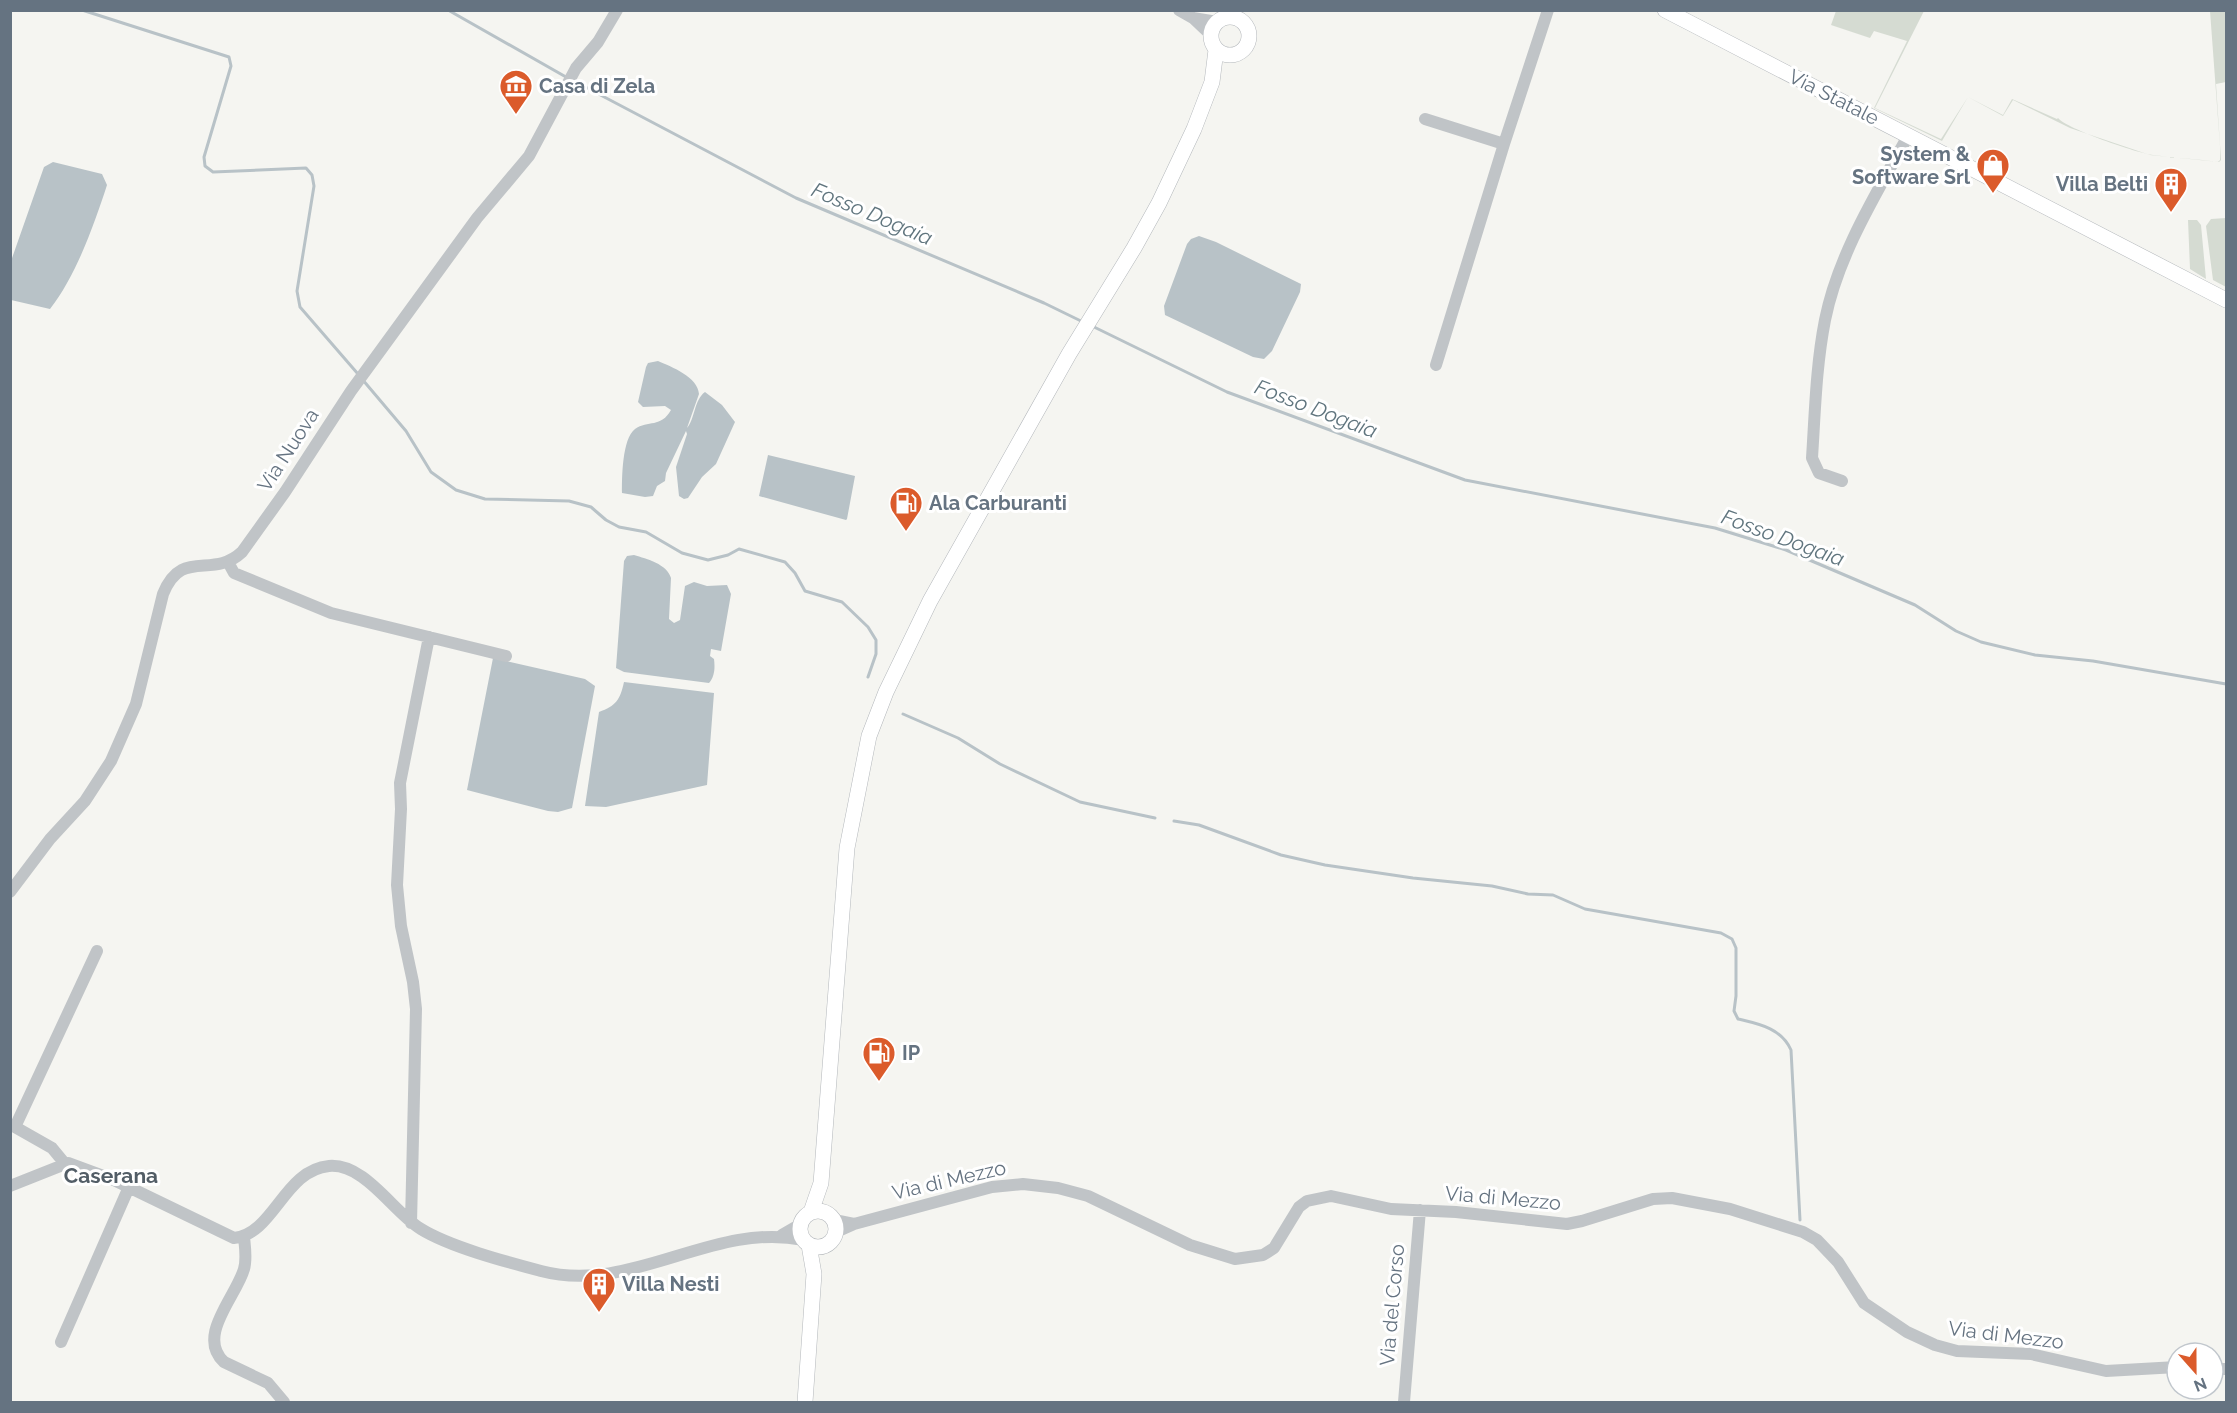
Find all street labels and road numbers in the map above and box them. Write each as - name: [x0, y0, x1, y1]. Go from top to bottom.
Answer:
- street label: Via Statale: [1785, 64, 1883, 130]
- street label: Via Nuova: [252, 404, 324, 496]
- street label: Via di Mezzo: [890, 1155, 1008, 1205]
- street label: Via di Mezzo: [1444, 1181, 1562, 1215]
- street label: Via del Corso: [1375, 1243, 1409, 1367]
- street label: Via di Mezzo: [1947, 1316, 2065, 1354]

